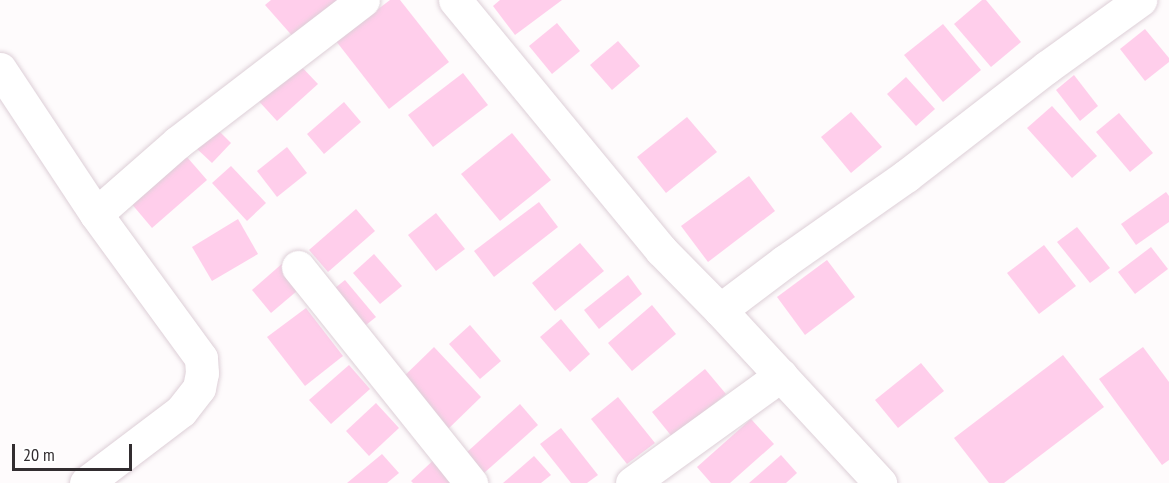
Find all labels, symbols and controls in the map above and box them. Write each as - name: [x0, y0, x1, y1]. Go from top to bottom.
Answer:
- scale bar: [15, 432, 135, 470]
- text: 20 m: [23, 443, 55, 466]

